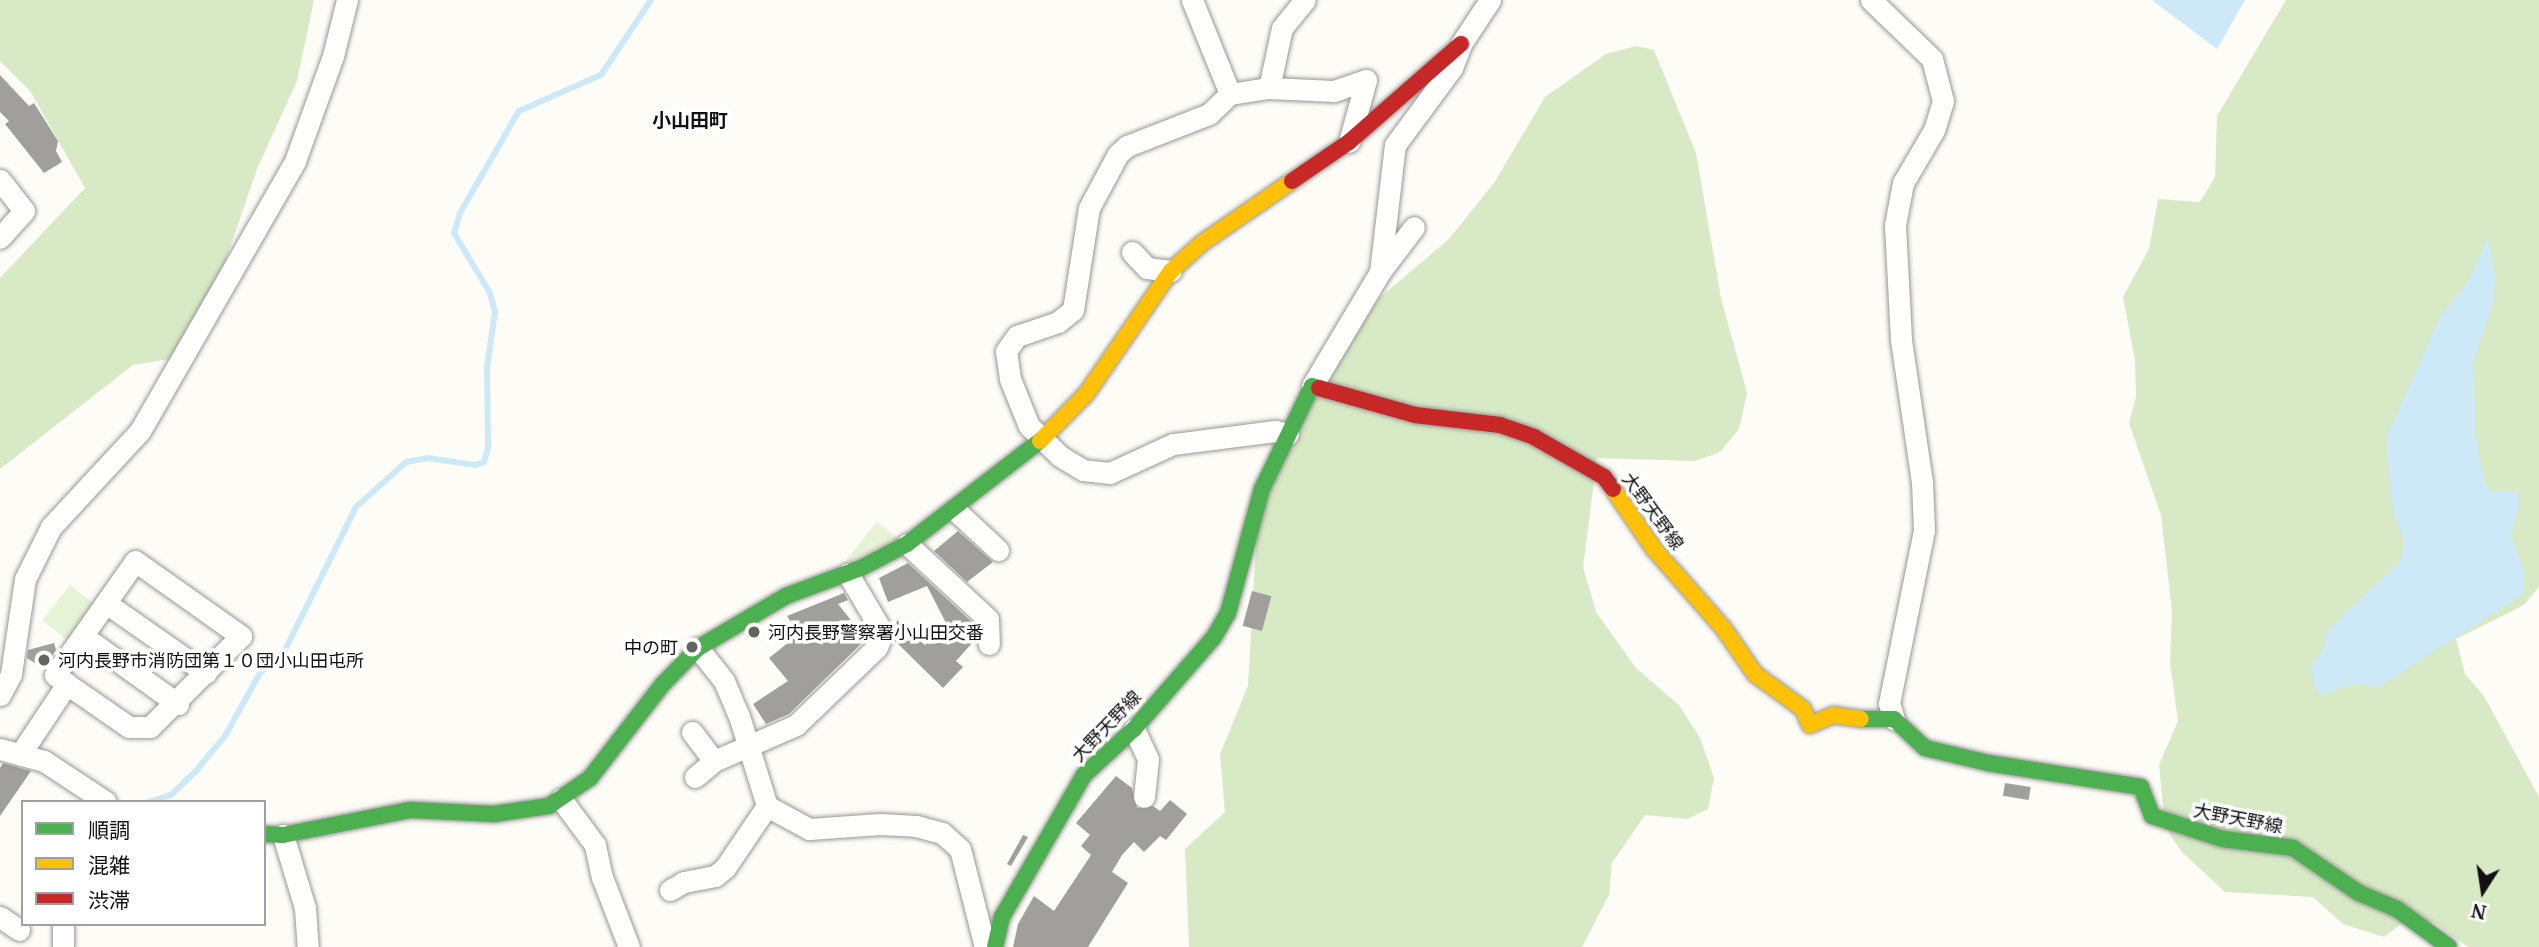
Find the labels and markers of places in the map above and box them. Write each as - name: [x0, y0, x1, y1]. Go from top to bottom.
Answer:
- place label: 河内長野警察署小山田交番: [768, 621, 984, 643]
- marker: 河内長野警察署小山田交番: [746, 624, 762, 640]
- place label: 中の町: [624, 636, 678, 658]
- marker: 中の町: [684, 639, 700, 655]
- place label: 河内長野市消防団第１０団小山田屯所: [58, 649, 364, 671]
- marker: 河内長野市消防団第１０団小山田屯所: [36, 652, 52, 668]

